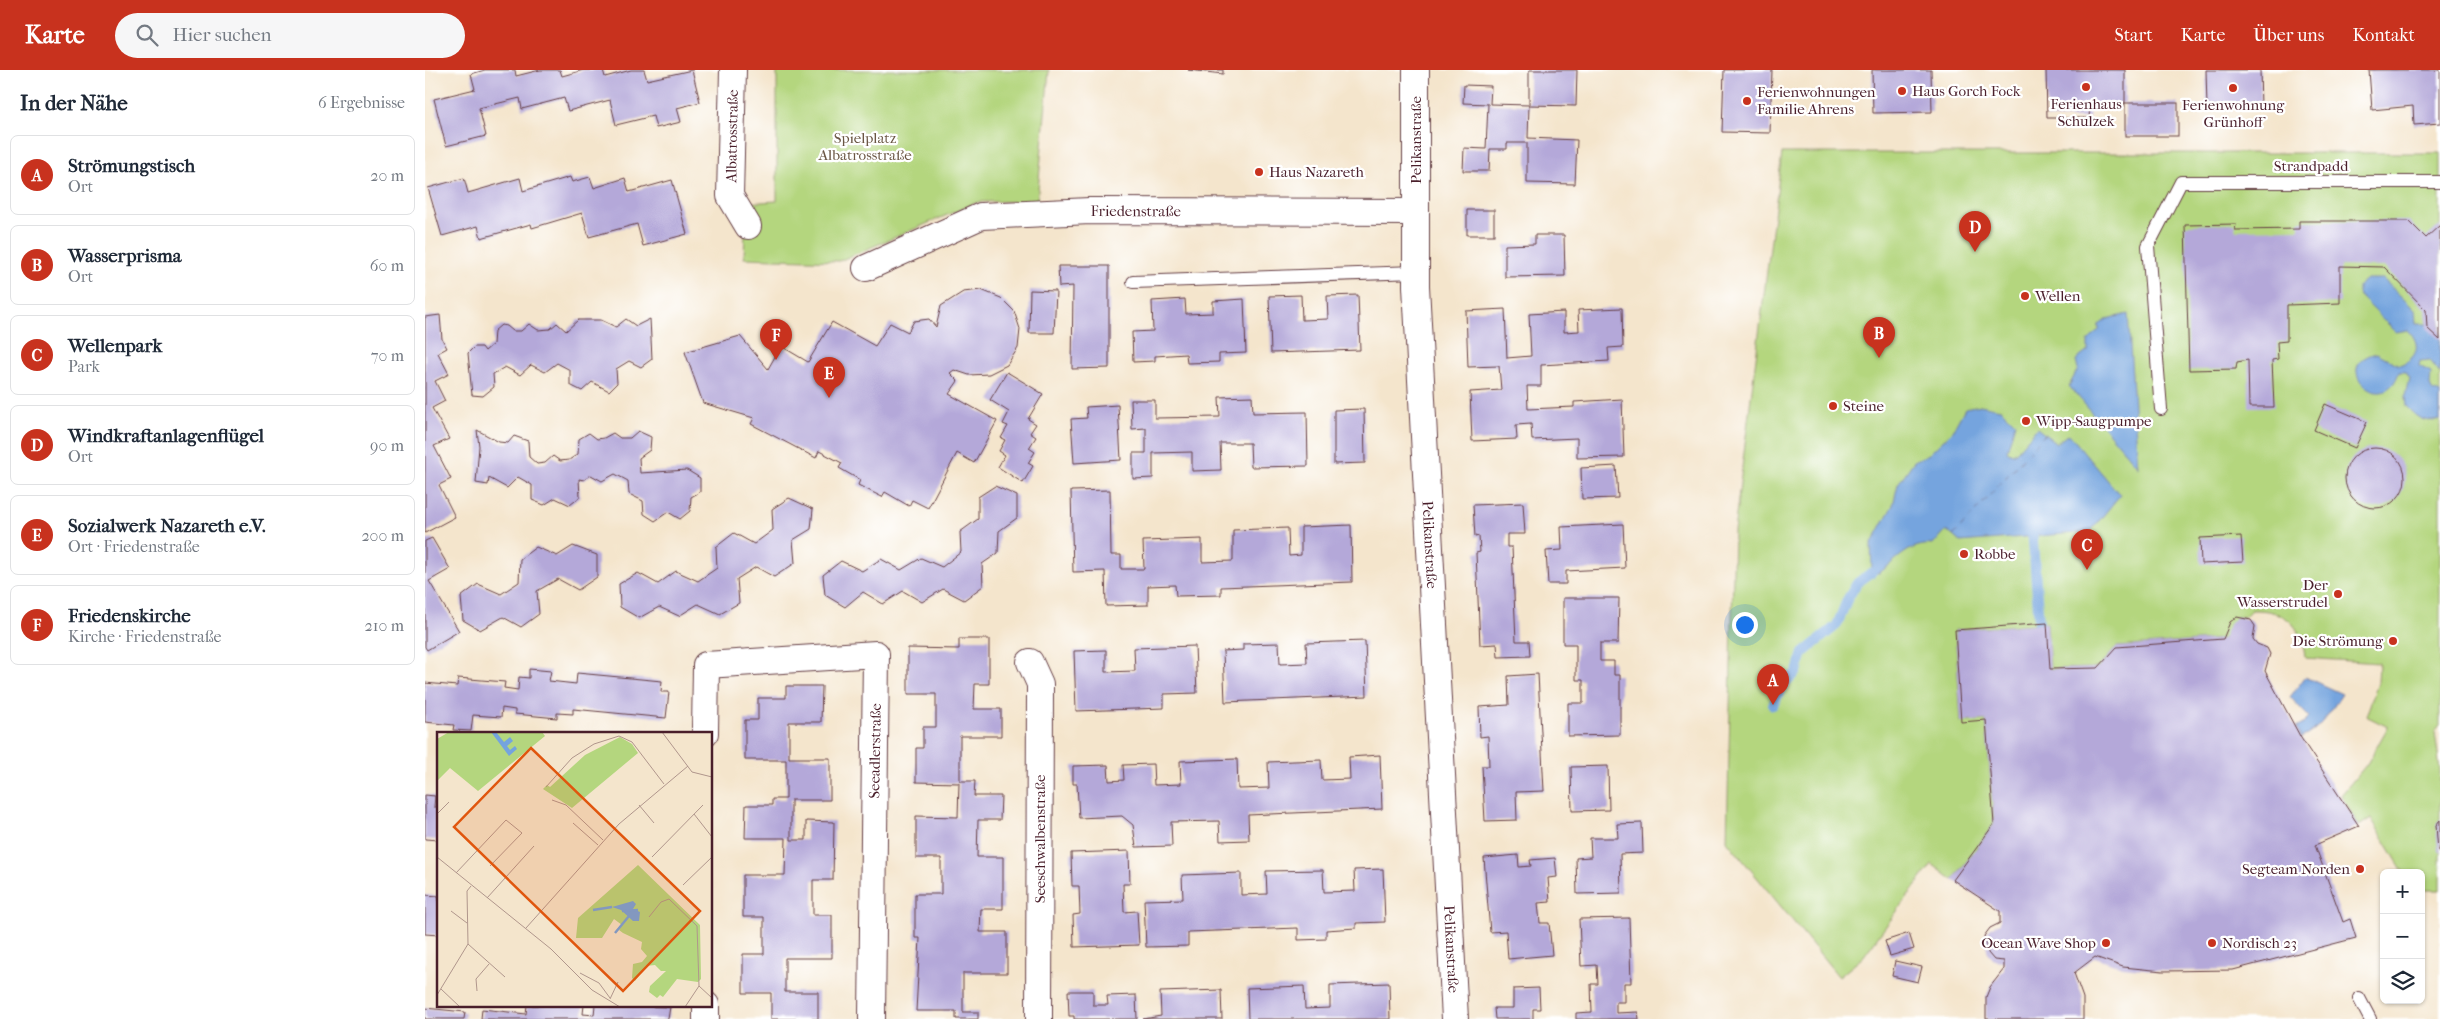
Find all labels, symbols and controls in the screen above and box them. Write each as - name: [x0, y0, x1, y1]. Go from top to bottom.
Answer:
- search box: [115, 13, 465, 58]
- text: Karte: [25, 21, 85, 49]
- icon: search: [133, 21, 161, 49]
- text: Hier suchen: [173, 24, 272, 46]
- text: Start: [2114, 25, 2153, 46]
- text: Karte: [2181, 25, 2225, 46]
- text: Über uns: [2253, 25, 2324, 46]
- text: Kontakt: [2352, 25, 2415, 46]
- marker: Ferienhaus Schulzek: [2080, 81, 2092, 93]
- place label: Haus Gorch Fock: [1912, 82, 2021, 100]
- marker: Ferienwohnung Grünhoff: [2227, 82, 2239, 94]
- place label: Ferienwohnungen Familie Ahrens: [1757, 83, 1876, 118]
- marker: Haus Gorch Fock: [1896, 85, 1908, 97]
- street label: Albatrosstraße: [722, 89, 742, 184]
- text: In der Nähe: [20, 91, 128, 115]
- text: 6 Ergebnisse: [318, 93, 405, 112]
- marker: Ferienwohnungen Familie Ahrens: [1741, 95, 1753, 107]
- place label: Ferienhaus Schulzek: [2050, 95, 2122, 130]
- street label: Pelikanstraße: [1407, 96, 1425, 184]
- place label: Ferienwohnung Grünhoff: [2182, 96, 2285, 131]
- park label: Spielplatz Albatrosstraße: [817, 129, 912, 164]
- text: Strömungstisch: [68, 155, 195, 177]
- street label: Strandpadd: [2274, 157, 2349, 175]
- place label: Haus Nazareth: [1269, 163, 1365, 181]
- text: A: [32, 166, 42, 185]
- text: 20 m: [370, 166, 404, 185]
- marker: Haus Nazareth: [1253, 166, 1265, 178]
- text: Ort: [68, 177, 93, 196]
- street label: Friedenstraße: [1090, 202, 1181, 220]
- pin: D: [1959, 211, 1991, 252]
- text: Wasserprisma: [68, 245, 182, 267]
- text: B: [32, 256, 42, 275]
- text: 60 m: [370, 256, 404, 275]
- text: Ort: [68, 267, 93, 286]
- place label: Wellen: [2034, 287, 2081, 305]
- marker: Wellen: [2019, 290, 2031, 302]
- pin: B: [1863, 317, 1895, 358]
- pin: F: [760, 319, 792, 360]
- text: Wellenpark: [68, 335, 162, 357]
- text: C: [32, 346, 42, 365]
- text: 70 m: [371, 346, 404, 365]
- text: Park: [68, 357, 100, 376]
- pin: E: [813, 357, 845, 398]
- place label: Steine: [1843, 397, 1885, 415]
- marker: Steine: [1827, 400, 1839, 412]
- place label: Wipp-Saugpumpe: [2035, 412, 2152, 430]
- marker: Wipp-Saugpumpe: [2020, 415, 2032, 427]
- text: Windkraftanlagenflügel: [68, 425, 264, 447]
- text: D: [31, 436, 43, 455]
- text: 90 m: [370, 436, 404, 455]
- text: Ort: [68, 447, 93, 466]
- street label: Pelikanstraße: [1418, 500, 1441, 590]
- text: Sozialwerk Nazareth e.V.: [68, 515, 266, 537]
- text: E: [32, 526, 42, 545]
- text: 200 m: [361, 526, 404, 545]
- pin: C: [2071, 529, 2103, 570]
- text: Ort · Friedenstraße: [68, 537, 200, 556]
- place label: Robbe: [1974, 545, 2016, 563]
- marker: Robbe: [1958, 548, 1970, 560]
- place label: Der Wasserstrudel: [2236, 576, 2329, 611]
- marker: Der Wasserstrudel: [2332, 588, 2344, 600]
- text: Friedenskirche: [68, 605, 191, 627]
- your location: [1732, 612, 1758, 638]
- text: F: [33, 616, 41, 635]
- text: 210 m: [365, 616, 404, 635]
- text: Kirche · Friedenstraße: [68, 627, 221, 646]
- place label: Die Strömung: [2292, 632, 2384, 650]
- marker: Die Strömung: [2387, 635, 2399, 647]
- pin: A: [1757, 664, 1789, 705]
- street label: Seeadlerstraße: [865, 703, 885, 799]
- inset map: [437, 732, 713, 1006]
- street label: Seeschwalbenstraße: [1031, 774, 1049, 903]
- place label: Segteam Norden: [2242, 860, 2350, 878]
- marker: Segteam Norden: [2354, 863, 2366, 875]
- map controls: [2380, 869, 2425, 1004]
- button: +: [2380, 869, 2425, 914]
- street label: Pelikanstraße: [1440, 905, 1463, 994]
- button: −: [2380, 914, 2425, 959]
- place label: Ocean Wave Shop: [1981, 934, 2096, 952]
- place label: Nordisch 23: [2222, 934, 2297, 952]
- marker: Ocean Wave Shop: [2100, 937, 2112, 949]
- marker: Nordisch 23: [2206, 937, 2218, 949]
- button: layers: [2380, 959, 2425, 1004]

